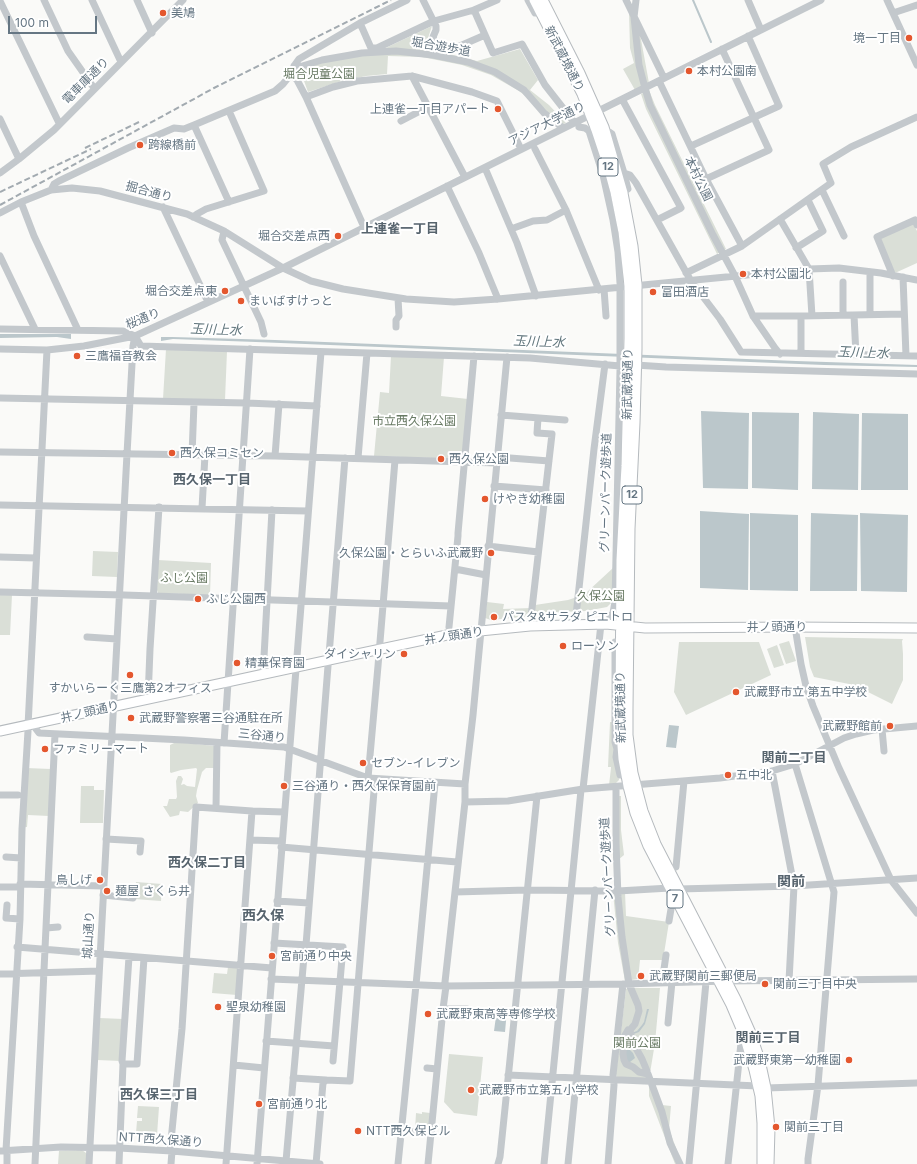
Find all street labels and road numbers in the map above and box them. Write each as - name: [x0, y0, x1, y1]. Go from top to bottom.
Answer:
- street label: 新武蔵境通り: [541, 24, 587, 94]
- street label: 堀合遊歩道: [410, 35, 472, 59]
- street label: 電車庫通り: [60, 55, 112, 107]
- street label: アジア大学通り: [506, 99, 588, 149]
- street label: 本村公園: [681, 154, 715, 204]
- road number: 12: [598, 158, 618, 176]
- street label: 掘合通り: [124, 179, 174, 205]
- street label: 桜通り: [124, 306, 162, 332]
- street label: 新武蔵境通り: [620, 348, 636, 420]
- street label: グリーンパーク遊歩道: [598, 433, 614, 553]
- road number: 12: [622, 486, 642, 504]
- street label: 井ノ頭通り: [747, 620, 807, 634]
- street label: 井ノ頭通り: [423, 624, 485, 648]
- street label: 新武蔵境通り: [613, 671, 629, 743]
- street label: 井ノ頭通り: [59, 698, 121, 726]
- street label: 三谷通り: [237, 726, 287, 746]
- street label: グリーンパーク遊歩道: [598, 817, 618, 937]
- road number: 7: [667, 890, 683, 908]
- street label: 城山通り: [81, 911, 97, 959]
- street label: NTT西久保通り: [118, 1130, 204, 1150]

